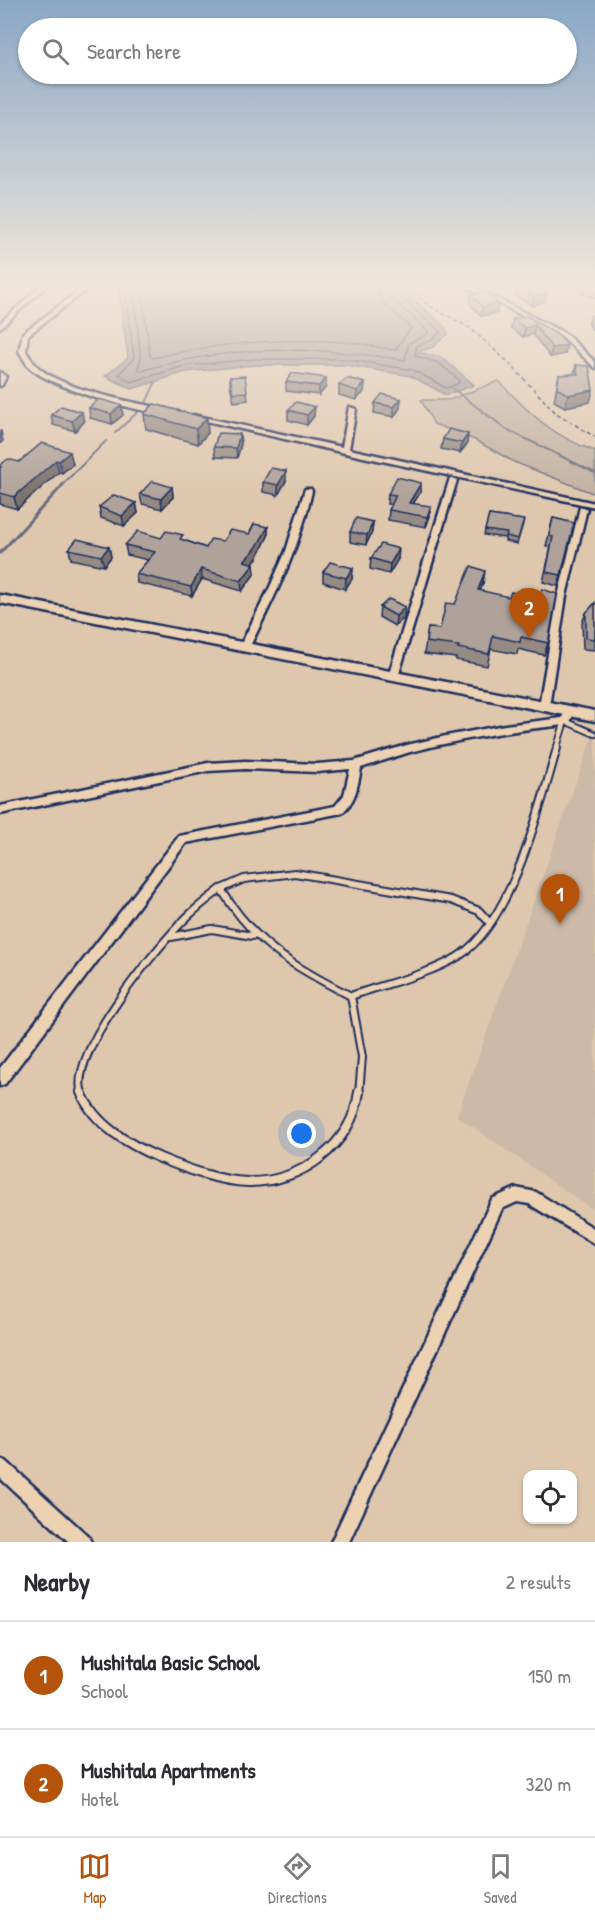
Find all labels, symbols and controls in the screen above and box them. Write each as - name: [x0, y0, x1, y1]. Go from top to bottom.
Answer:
- search box: [18, 18, 577, 84]
- icon: search: [39, 35, 72, 68]
- text: Search here: [87, 36, 181, 66]
- pin: 2: [510, 588, 548, 638]
- pin: 1: [540, 874, 580, 924]
- your location: [287, 1119, 316, 1148]
- map controls: [523, 1470, 577, 1524]
- button: locate: [523, 1470, 577, 1524]
- text: Nearby: [24, 1564, 90, 1599]
- text: 2 results: [506, 1568, 571, 1595]
- text: Mushitala Basic School: [81, 1647, 260, 1677]
- text: 1: [40, 1662, 47, 1689]
- text: 150 m: [528, 1662, 571, 1689]
- text: School: [81, 1677, 128, 1704]
- text: Mushitala Apartments: [81, 1755, 256, 1785]
- text: 2: [39, 1770, 48, 1797]
- text: 320 m: [526, 1770, 571, 1797]
- text: Hotel: [81, 1785, 119, 1812]
- tab: Map: [78, 1850, 111, 1908]
- tab: Directions: [268, 1850, 327, 1908]
- tab: Saved: [484, 1850, 517, 1908]

